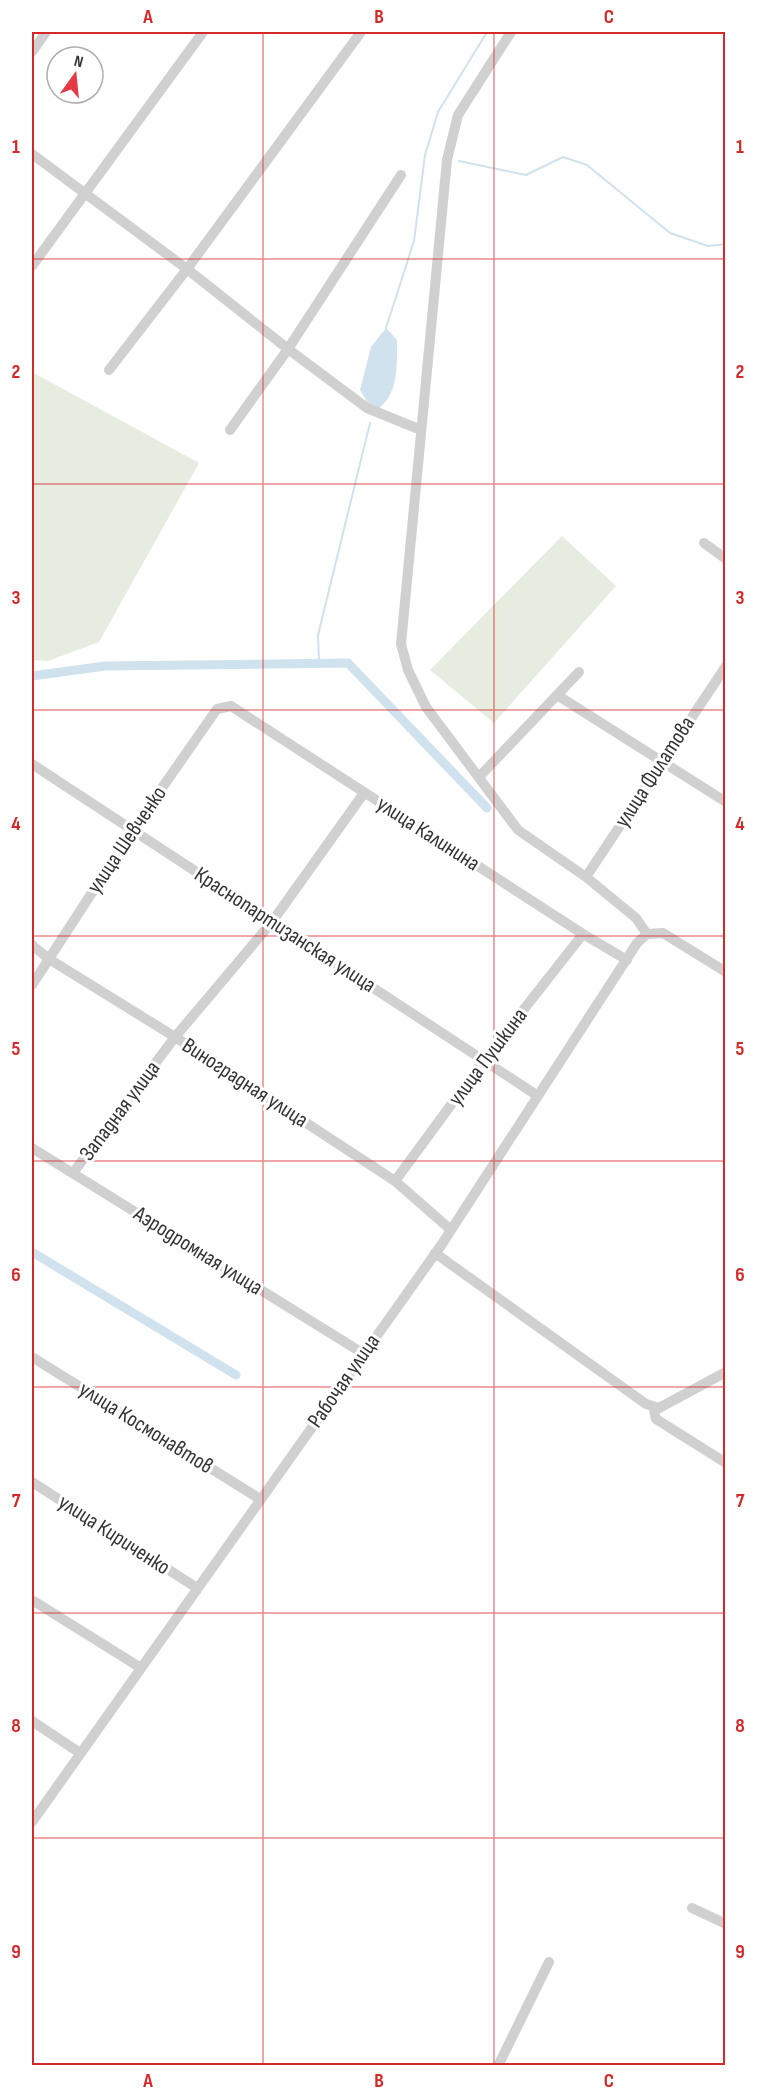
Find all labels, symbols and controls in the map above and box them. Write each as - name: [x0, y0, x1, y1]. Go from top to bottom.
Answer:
- text: A: [142, 5, 153, 29]
- text: B: [374, 5, 384, 29]
- text: C: [604, 5, 614, 29]
- north arrow: [45, 45, 105, 105]
- text: N: [72, 52, 85, 72]
- text: 1: [12, 135, 20, 159]
- text: 1: [736, 135, 744, 159]
- text: 2: [12, 360, 20, 384]
- text: 2: [736, 360, 744, 384]
- text: 3: [12, 586, 21, 610]
- text: 3: [736, 586, 745, 610]
- street label: улица Филатова: [609, 711, 701, 833]
- street label: улица Шевченко: [81, 781, 173, 899]
- street label: улица Калинина: [371, 791, 485, 877]
- text: 4: [11, 812, 21, 836]
- text: 4: [735, 812, 745, 836]
- street label: Краснопартизанская улица: [189, 861, 381, 999]
- street label: улица Пушкина: [443, 1003, 533, 1111]
- street label: Виноградная улица: [177, 1032, 313, 1134]
- text: 5: [12, 1037, 21, 1061]
- text: 5: [736, 1037, 745, 1061]
- street label: Западная улица: [74, 1056, 166, 1166]
- street label: Аэродромная улица: [128, 1200, 268, 1301]
- text: 6: [11, 1263, 21, 1287]
- text: 6: [735, 1263, 745, 1287]
- street label: Рабочая улица: [302, 1329, 386, 1433]
- street label: улица Космонавтов: [74, 1376, 218, 1480]
- text: 7: [12, 1489, 21, 1513]
- street label: улица Кириченко: [53, 1489, 175, 1581]
- text: 7: [736, 1489, 745, 1513]
- text: 8: [11, 1714, 21, 1738]
- text: 8: [735, 1714, 745, 1738]
- text: 9: [11, 1940, 21, 1964]
- text: 9: [735, 1940, 745, 1964]
- text: A: [142, 2069, 153, 2093]
- text: B: [374, 2069, 384, 2093]
- text: C: [604, 2069, 614, 2093]

